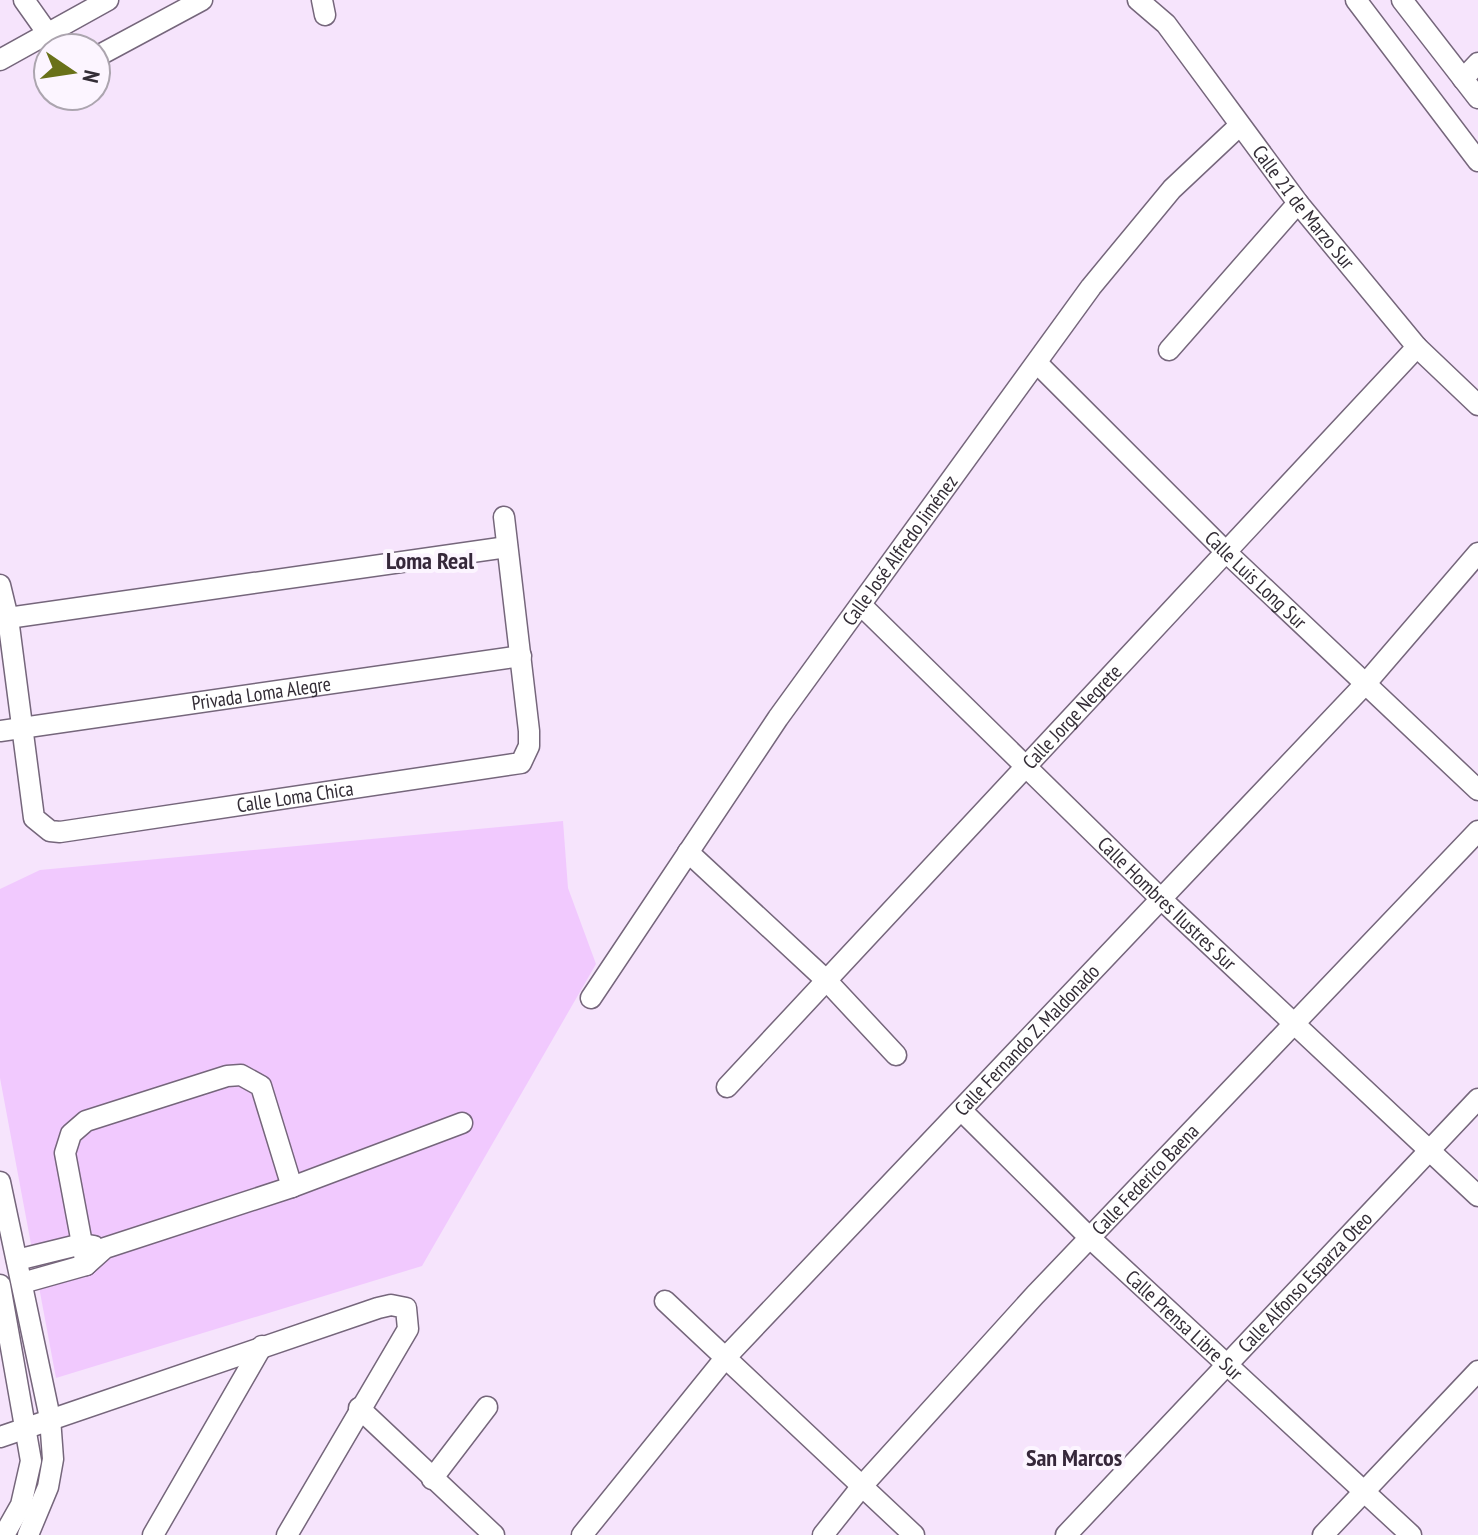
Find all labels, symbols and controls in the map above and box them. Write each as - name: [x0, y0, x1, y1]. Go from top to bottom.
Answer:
- north arrow: [32, 32, 112, 112]
- text: N: [77, 68, 106, 85]
- street label: Calle 21 de Marzo Sur: [1247, 140, 1361, 275]
- street label: Calle José Alfredo Jiménez: [836, 470, 963, 631]
- street label: Calle Luis Long Sur: [1199, 525, 1313, 635]
- district label: Loma Real: [386, 545, 474, 576]
- street label: Calle Jorge Negrete: [1017, 659, 1127, 775]
- street label: Privada Loma Alegre: [190, 671, 333, 716]
- street label: Calle Loma Chica: [235, 775, 355, 818]
- street label: Calle Hombres Ilustres Sur: [1092, 831, 1242, 976]
- street label: Calle Fernando Z. Maldonado: [949, 959, 1105, 1121]
- street label: Calle Federico Baena: [1086, 1118, 1204, 1241]
- street label: Calle Alfonso Esparza Oteo: [1232, 1206, 1378, 1358]
- street label: Calle Prensa Libre Sur: [1120, 1264, 1249, 1386]
- district label: San Marcos: [1026, 1442, 1122, 1473]

